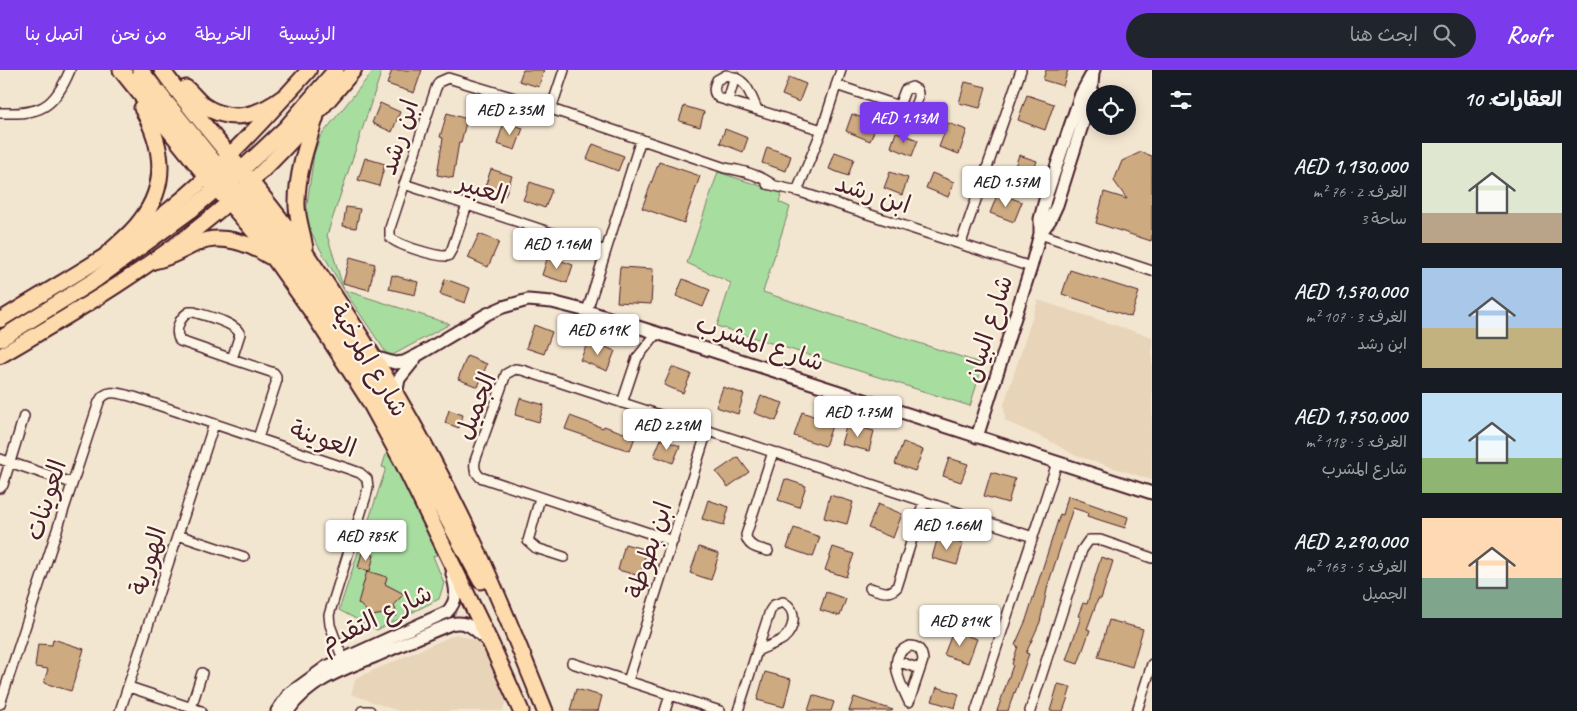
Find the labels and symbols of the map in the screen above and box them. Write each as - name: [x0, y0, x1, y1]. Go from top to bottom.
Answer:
- pin: AED 2.35M: [453, 93, 567, 136]
- street label: ابن رشد: [372, 95, 426, 179]
- pin: AED 1.13M: [847, 102, 961, 144]
- street label: العبير: [452, 165, 512, 212]
- pin: AED 1.57M: [949, 166, 1063, 208]
- street label: ابن رشد: [831, 167, 915, 221]
- pin: AED 1.16M: [500, 228, 614, 270]
- street label: شارع البيان: [956, 271, 1021, 387]
- street label: شارع المرخية: [322, 297, 415, 423]
- street label: شارع المشرب: [691, 307, 828, 380]
- pin: AED 619K: [546, 314, 650, 356]
- street label: الجميل: [448, 368, 504, 444]
- pin: AED 1.75M: [801, 396, 915, 438]
- pin: AED 2.29M: [610, 408, 724, 451]
- street label: العوينة: [286, 413, 360, 465]
- street label: العوينات: [18, 455, 74, 545]
- street label: ابن بطوطة: [618, 497, 680, 603]
- pin: AED 1.66M: [890, 508, 1004, 551]
- pin: AED 785K: [314, 520, 418, 562]
- street label: الهورية: [122, 523, 174, 599]
- street label: شارع التقدم: [315, 577, 439, 662]
- pin: AED 814K: [908, 604, 1012, 647]

